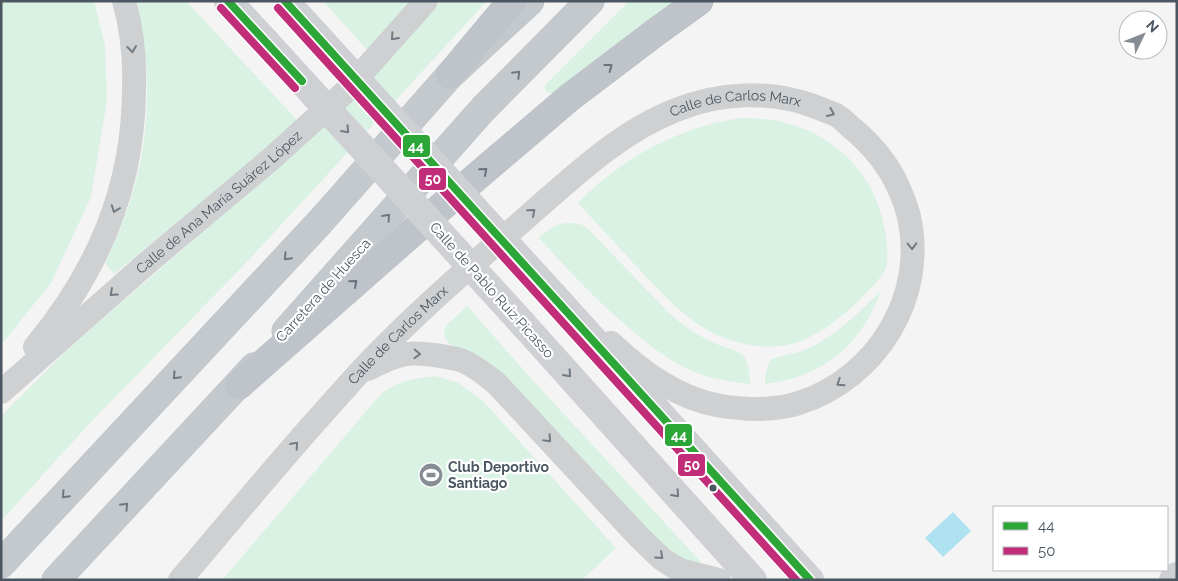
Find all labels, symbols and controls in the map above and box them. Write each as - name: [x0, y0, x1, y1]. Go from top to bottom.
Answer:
- north arrow: [1118, 10, 1168, 60]
- text: N: [1143, 17, 1162, 35]
- one-way arrow: [391, 32, 400, 41]
- one-way arrow: [126, 45, 137, 53]
- one-way arrow: [603, 65, 612, 73]
- one-way arrow: [511, 71, 520, 80]
- street label: Calle de Carlos Marx: [667, 87, 803, 120]
- one-way arrow: [826, 107, 835, 118]
- one-way arrow: [340, 124, 349, 133]
- street label: Calle de Ana María Suárez López: [133, 127, 305, 277]
- line badge: 44: [402, 134, 431, 158]
- text: 44: [408, 138, 424, 154]
- line badge: 50: [418, 167, 447, 191]
- one-way arrow: [478, 167, 487, 176]
- text: 50: [425, 171, 441, 187]
- one-way arrow: [111, 205, 121, 213]
- one-way arrow: [527, 209, 536, 218]
- one-way arrow: [381, 214, 390, 223]
- street label: Calle de Pablo Ruiz Picasso: [427, 219, 557, 361]
- street label: Carretera de Huesca: [272, 235, 374, 345]
- one-way arrow: [907, 242, 917, 250]
- one-way arrow: [284, 252, 293, 261]
- one-way arrow: [349, 280, 358, 289]
- street label: Calle de Carlos Marx: [345, 282, 451, 388]
- one-way arrow: [110, 287, 119, 296]
- one-way arrow: [413, 349, 421, 360]
- one-way arrow: [562, 368, 571, 377]
- one-way arrow: [173, 371, 182, 380]
- one-way arrow: [836, 377, 845, 386]
- line badge: 44: [664, 423, 693, 447]
- text: 44: [671, 427, 687, 443]
- one-way arrow: [542, 433, 551, 442]
- one-way arrow: [289, 442, 298, 451]
- line badge: 50: [677, 453, 706, 477]
- text: 50: [684, 457, 700, 473]
- place label: Club Deportivo Santiago: [448, 459, 550, 491]
- sports icon: Club Deportivo Santiago: [418, 462, 444, 488]
- unlabelled marker: [708, 483, 718, 493]
- one-way arrow: [670, 489, 679, 498]
- one-way arrow: [62, 490, 71, 499]
- one-way arrow: [119, 502, 128, 511]
- legend: [993, 506, 1168, 571]
- text: 44: [1038, 517, 1054, 535]
- text: 50: [1038, 542, 1055, 560]
- one-way arrow: [654, 551, 663, 560]

